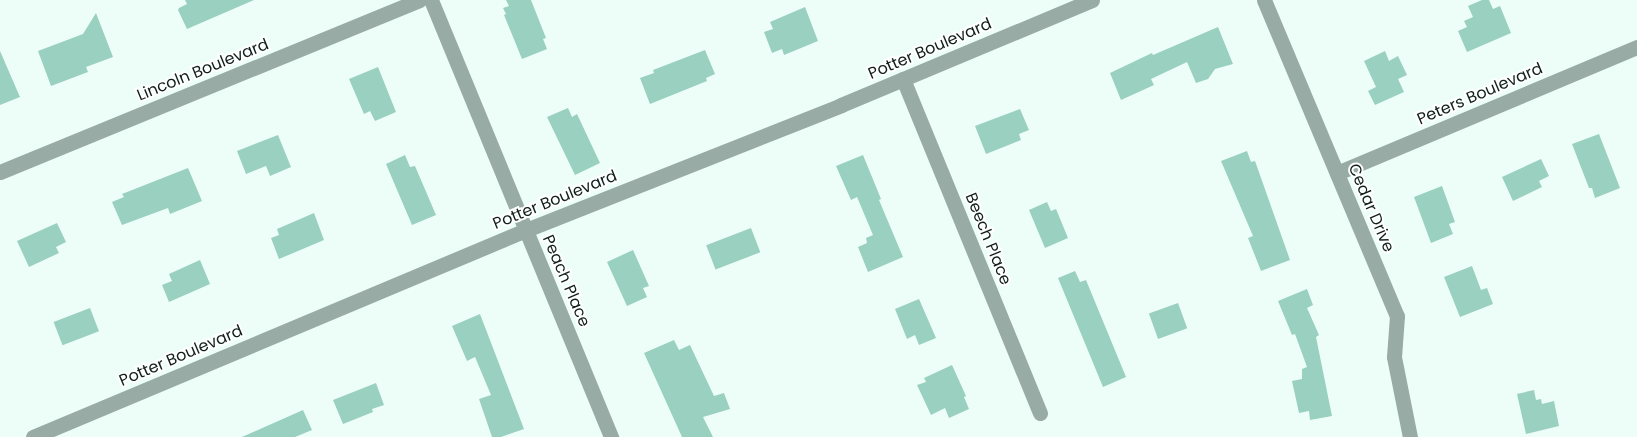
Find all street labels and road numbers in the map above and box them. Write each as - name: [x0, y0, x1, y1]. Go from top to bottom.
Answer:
- street label: Potter Boulevard: [865, 14, 995, 84]
- street label: Lincoln Boulevard: [134, 35, 272, 105]
- street label: Peters Boulevard: [1414, 59, 1546, 129]
- street label: Cedar Drive: [1344, 161, 1398, 255]
- street label: Potter Boulevard: [490, 166, 620, 234]
- street label: Beech Place: [961, 190, 1015, 288]
- street label: Peach Place: [538, 232, 594, 330]
- street label: Potter Boulevard: [116, 321, 246, 391]

